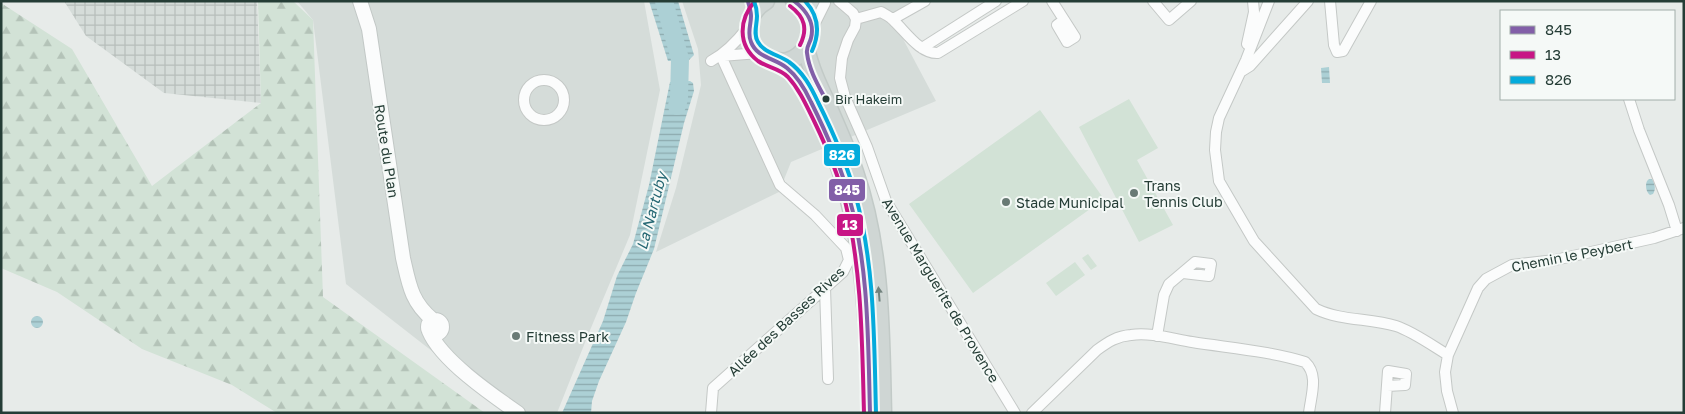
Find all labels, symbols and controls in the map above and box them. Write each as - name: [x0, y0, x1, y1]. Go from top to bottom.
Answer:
- legend: [1500, 10, 1675, 100]
- text: 845: [1545, 20, 1572, 38]
- text: 13: [1545, 45, 1561, 63]
- text: 826: [1545, 70, 1572, 88]
- place label: Bir Hakeim: [835, 91, 902, 107]
- marker: Bir Hakeim: [821, 94, 831, 104]
- street label: Route du Plan: [371, 103, 403, 199]
- line badge: 826: [823, 143, 861, 167]
- text: 826: [829, 146, 855, 163]
- water label: La Nartuby: [632, 168, 672, 252]
- place label: Trans Tennis Club: [1144, 177, 1223, 210]
- line badge: 845: [828, 178, 866, 202]
- text: 845: [834, 181, 861, 198]
- marker: Trans Tennis Club: [1128, 187, 1140, 199]
- street label: Avenue Marguerite de Provence: [879, 194, 1003, 386]
- place label: Stade Municipal: [1016, 194, 1124, 211]
- marker: Stade Municipal: [1000, 196, 1012, 208]
- line badge: 13: [836, 213, 864, 237]
- text: 13: [842, 216, 858, 233]
- street label: Chemin le Peybert: [1510, 235, 1634, 275]
- street label: Allée des Basses Rives: [724, 263, 848, 379]
- one-way arrow: [875, 286, 883, 302]
- place label: Fitness Park: [526, 328, 609, 345]
- marker: Fitness Park: [510, 330, 522, 342]

